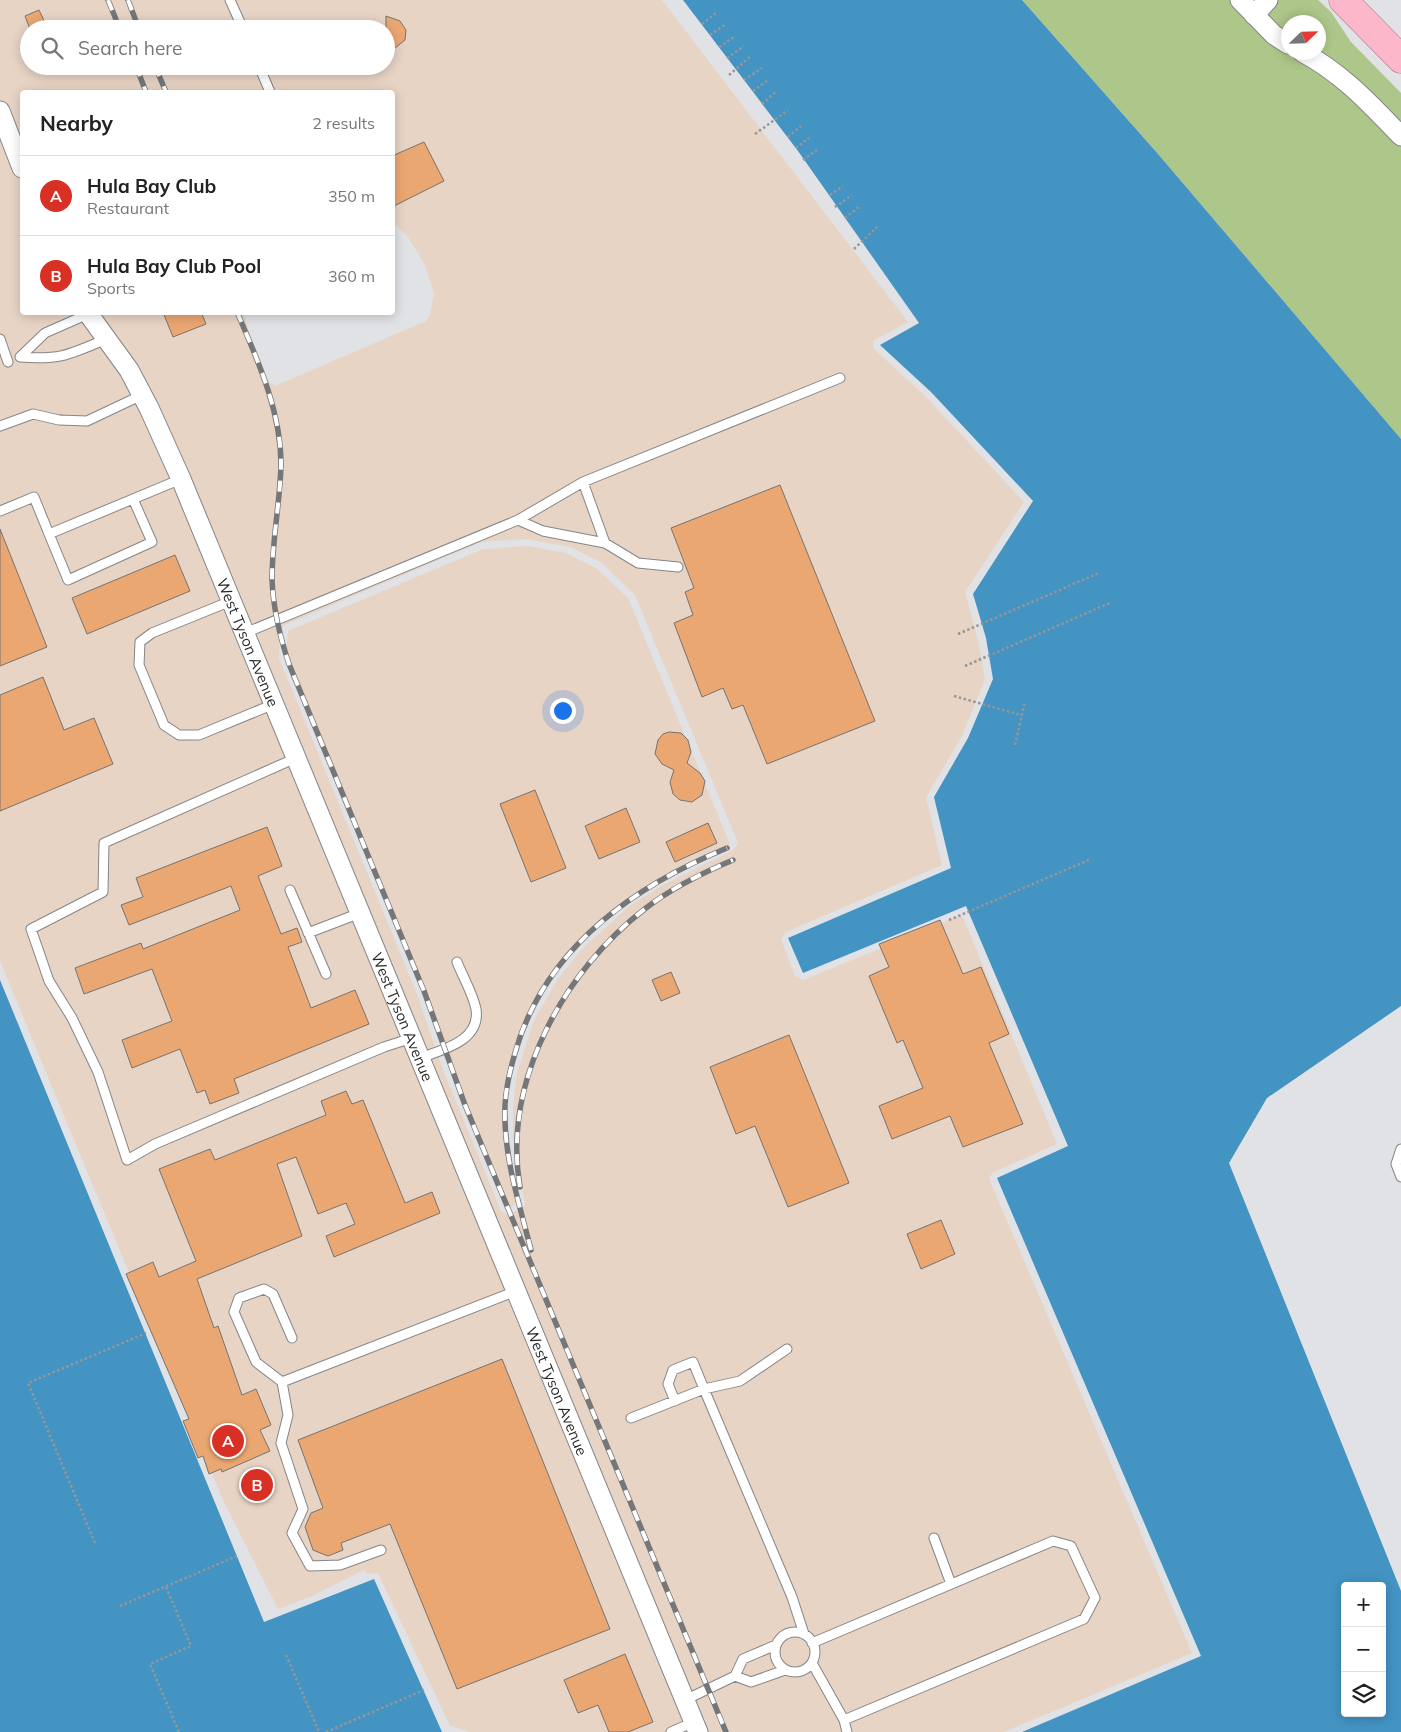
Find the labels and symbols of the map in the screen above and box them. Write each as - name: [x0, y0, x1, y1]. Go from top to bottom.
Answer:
- north arrow: [1281, 15, 1326, 60]
- street label: West Tyson Avenue: [213, 575, 283, 709]
- your location: [550, 698, 576, 724]
- street label: West Tyson Avenue: [368, 949, 438, 1084]
- street label: West Tyson Avenue: [522, 1324, 592, 1458]
- pin: A: [212, 1422, 244, 1460]
- pin: B: [241, 1466, 273, 1504]

